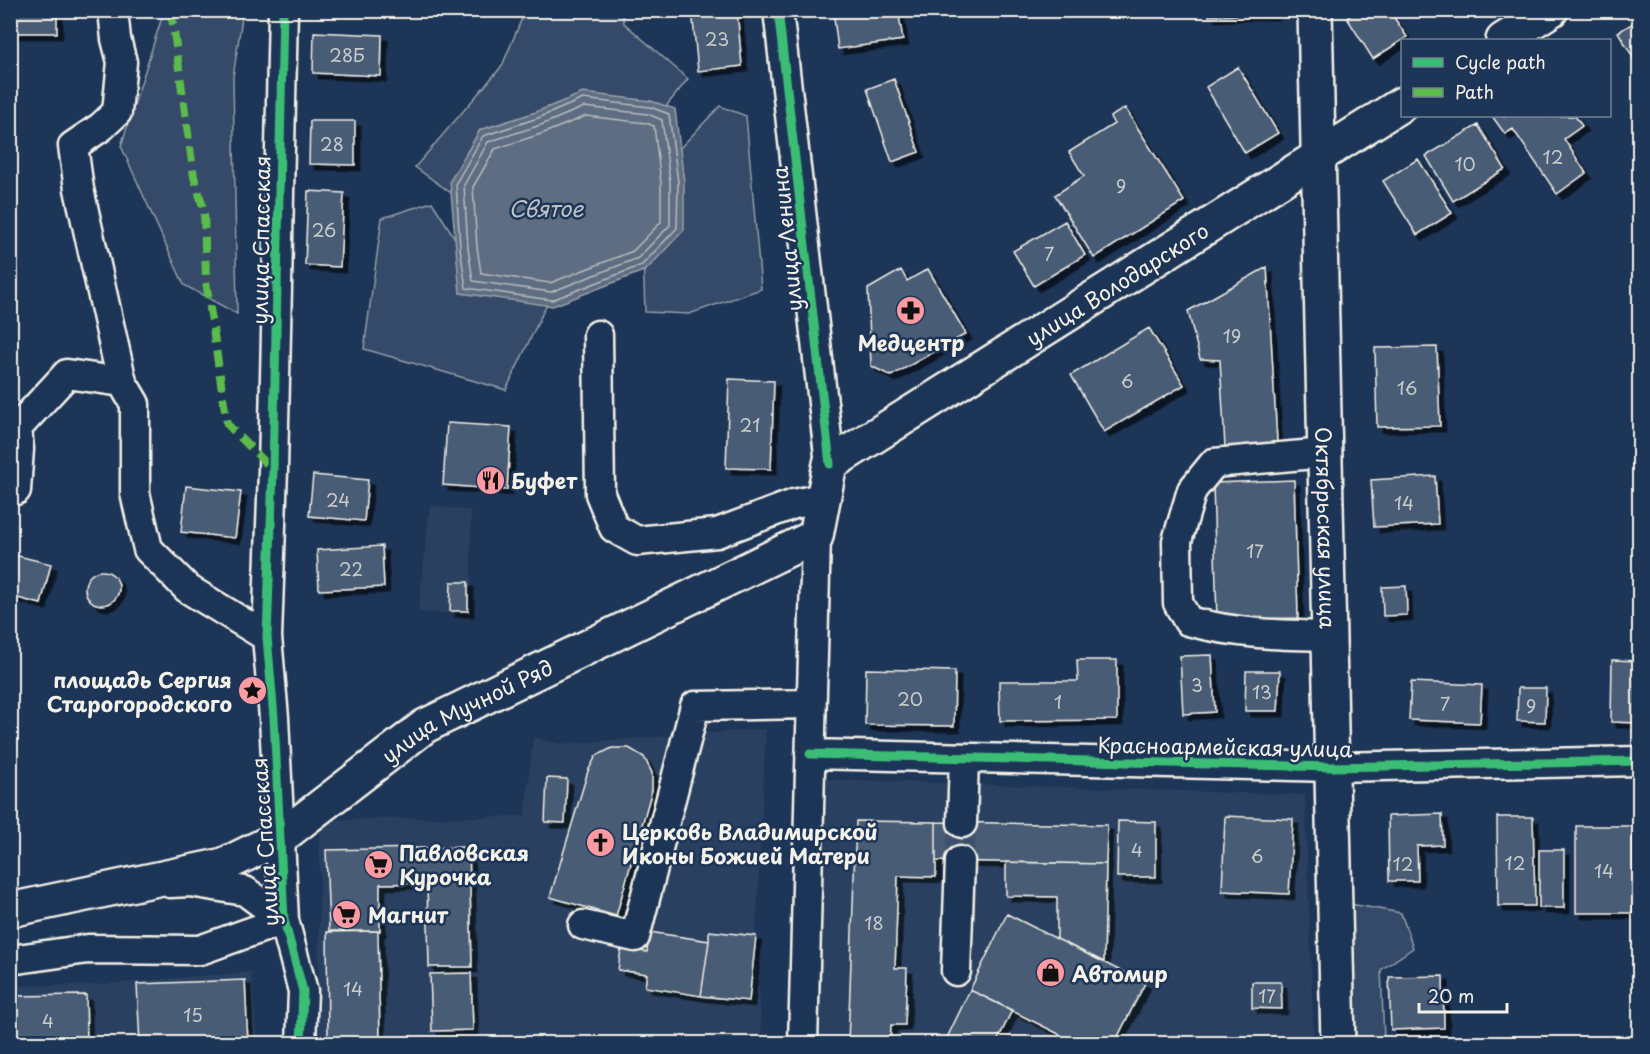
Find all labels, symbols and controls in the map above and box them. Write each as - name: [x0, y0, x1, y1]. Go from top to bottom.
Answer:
- house number: 23: [705, 25, 729, 52]
- legend: [1401, 39, 1611, 117]
- house number: 28Б: [329, 41, 365, 68]
- text: Cycle path: [1455, 48, 1546, 75]
- text: Path: [1455, 78, 1494, 105]
- house number: 28: [320, 130, 344, 157]
- house number: 12: [1543, 143, 1563, 170]
- house number: 10: [1454, 150, 1476, 177]
- street label: улица Спасская: [243, 155, 277, 325]
- street label: улица Ленина: [762, 164, 810, 313]
- house number: 9: [1116, 172, 1126, 199]
- water label: Святое: [508, 191, 584, 224]
- street label: улица Володарского: [1019, 214, 1214, 353]
- house number: 26: [312, 216, 336, 243]
- house number: 7: [1044, 240, 1054, 267]
- pharmacy icon: Медцентр: [895, 295, 927, 327]
- house number: 19: [1223, 322, 1241, 349]
- place label: Медцентр: [858, 326, 964, 358]
- house number: 6: [1121, 367, 1133, 394]
- house number: 16: [1397, 374, 1417, 401]
- house number: 21: [740, 411, 760, 438]
- street label: Октябрьская улица: [1308, 427, 1345, 630]
- restaurant icon: Буфет: [474, 464, 506, 496]
- place label: Буфет: [511, 464, 578, 496]
- house number: 24: [326, 486, 350, 513]
- house number: 14: [1394, 489, 1414, 516]
- house number: 17: [1246, 537, 1264, 564]
- house number: 22: [339, 555, 363, 582]
- street label: улица Мучной Ряд: [374, 650, 558, 770]
- place label: площадь Сергия Старогородского: [47, 663, 232, 719]
- house number: 3: [1191, 671, 1203, 698]
- place icon: площадь Сергия Старогородского: [237, 675, 269, 707]
- house number: 13: [1252, 678, 1272, 705]
- house number: 20: [897, 685, 923, 712]
- house number: 1: [1054, 688, 1062, 715]
- house number: 7: [1440, 690, 1450, 717]
- house number: 9: [1526, 692, 1536, 719]
- street label: Красноармейская улица: [1097, 728, 1353, 764]
- street label: улица Спасская: [242, 757, 286, 927]
- place label: Церковь Владимирской Иконы Божией Матери: [622, 815, 878, 871]
- church icon: Церковь Владимирской Иконы Божией Матери: [585, 827, 617, 859]
- place label: Павловская Курочка: [399, 836, 529, 892]
- house number: 4: [1131, 836, 1143, 863]
- house number: 6: [1251, 842, 1263, 869]
- supermarket icon: Павловская Курочка: [362, 848, 394, 880]
- house number: 12: [1505, 849, 1525, 876]
- house number: 12: [1393, 850, 1413, 877]
- house number: 14: [1594, 857, 1614, 884]
- supermarket icon: Магнит: [331, 898, 363, 930]
- place label: Магнит: [368, 898, 449, 930]
- house number: 18: [864, 909, 884, 936]
- shop icon: Автомир: [1035, 957, 1067, 989]
- place label: Автомир: [1072, 957, 1168, 989]
- house number: 14: [343, 975, 363, 1002]
- scale bar: [1419, 976, 1508, 1014]
- house number: 17: [1258, 982, 1276, 1009]
- text: 20 m: [1428, 982, 1474, 1009]
- house number: 15: [183, 1001, 203, 1028]
- house number: 4: [42, 1007, 54, 1034]

